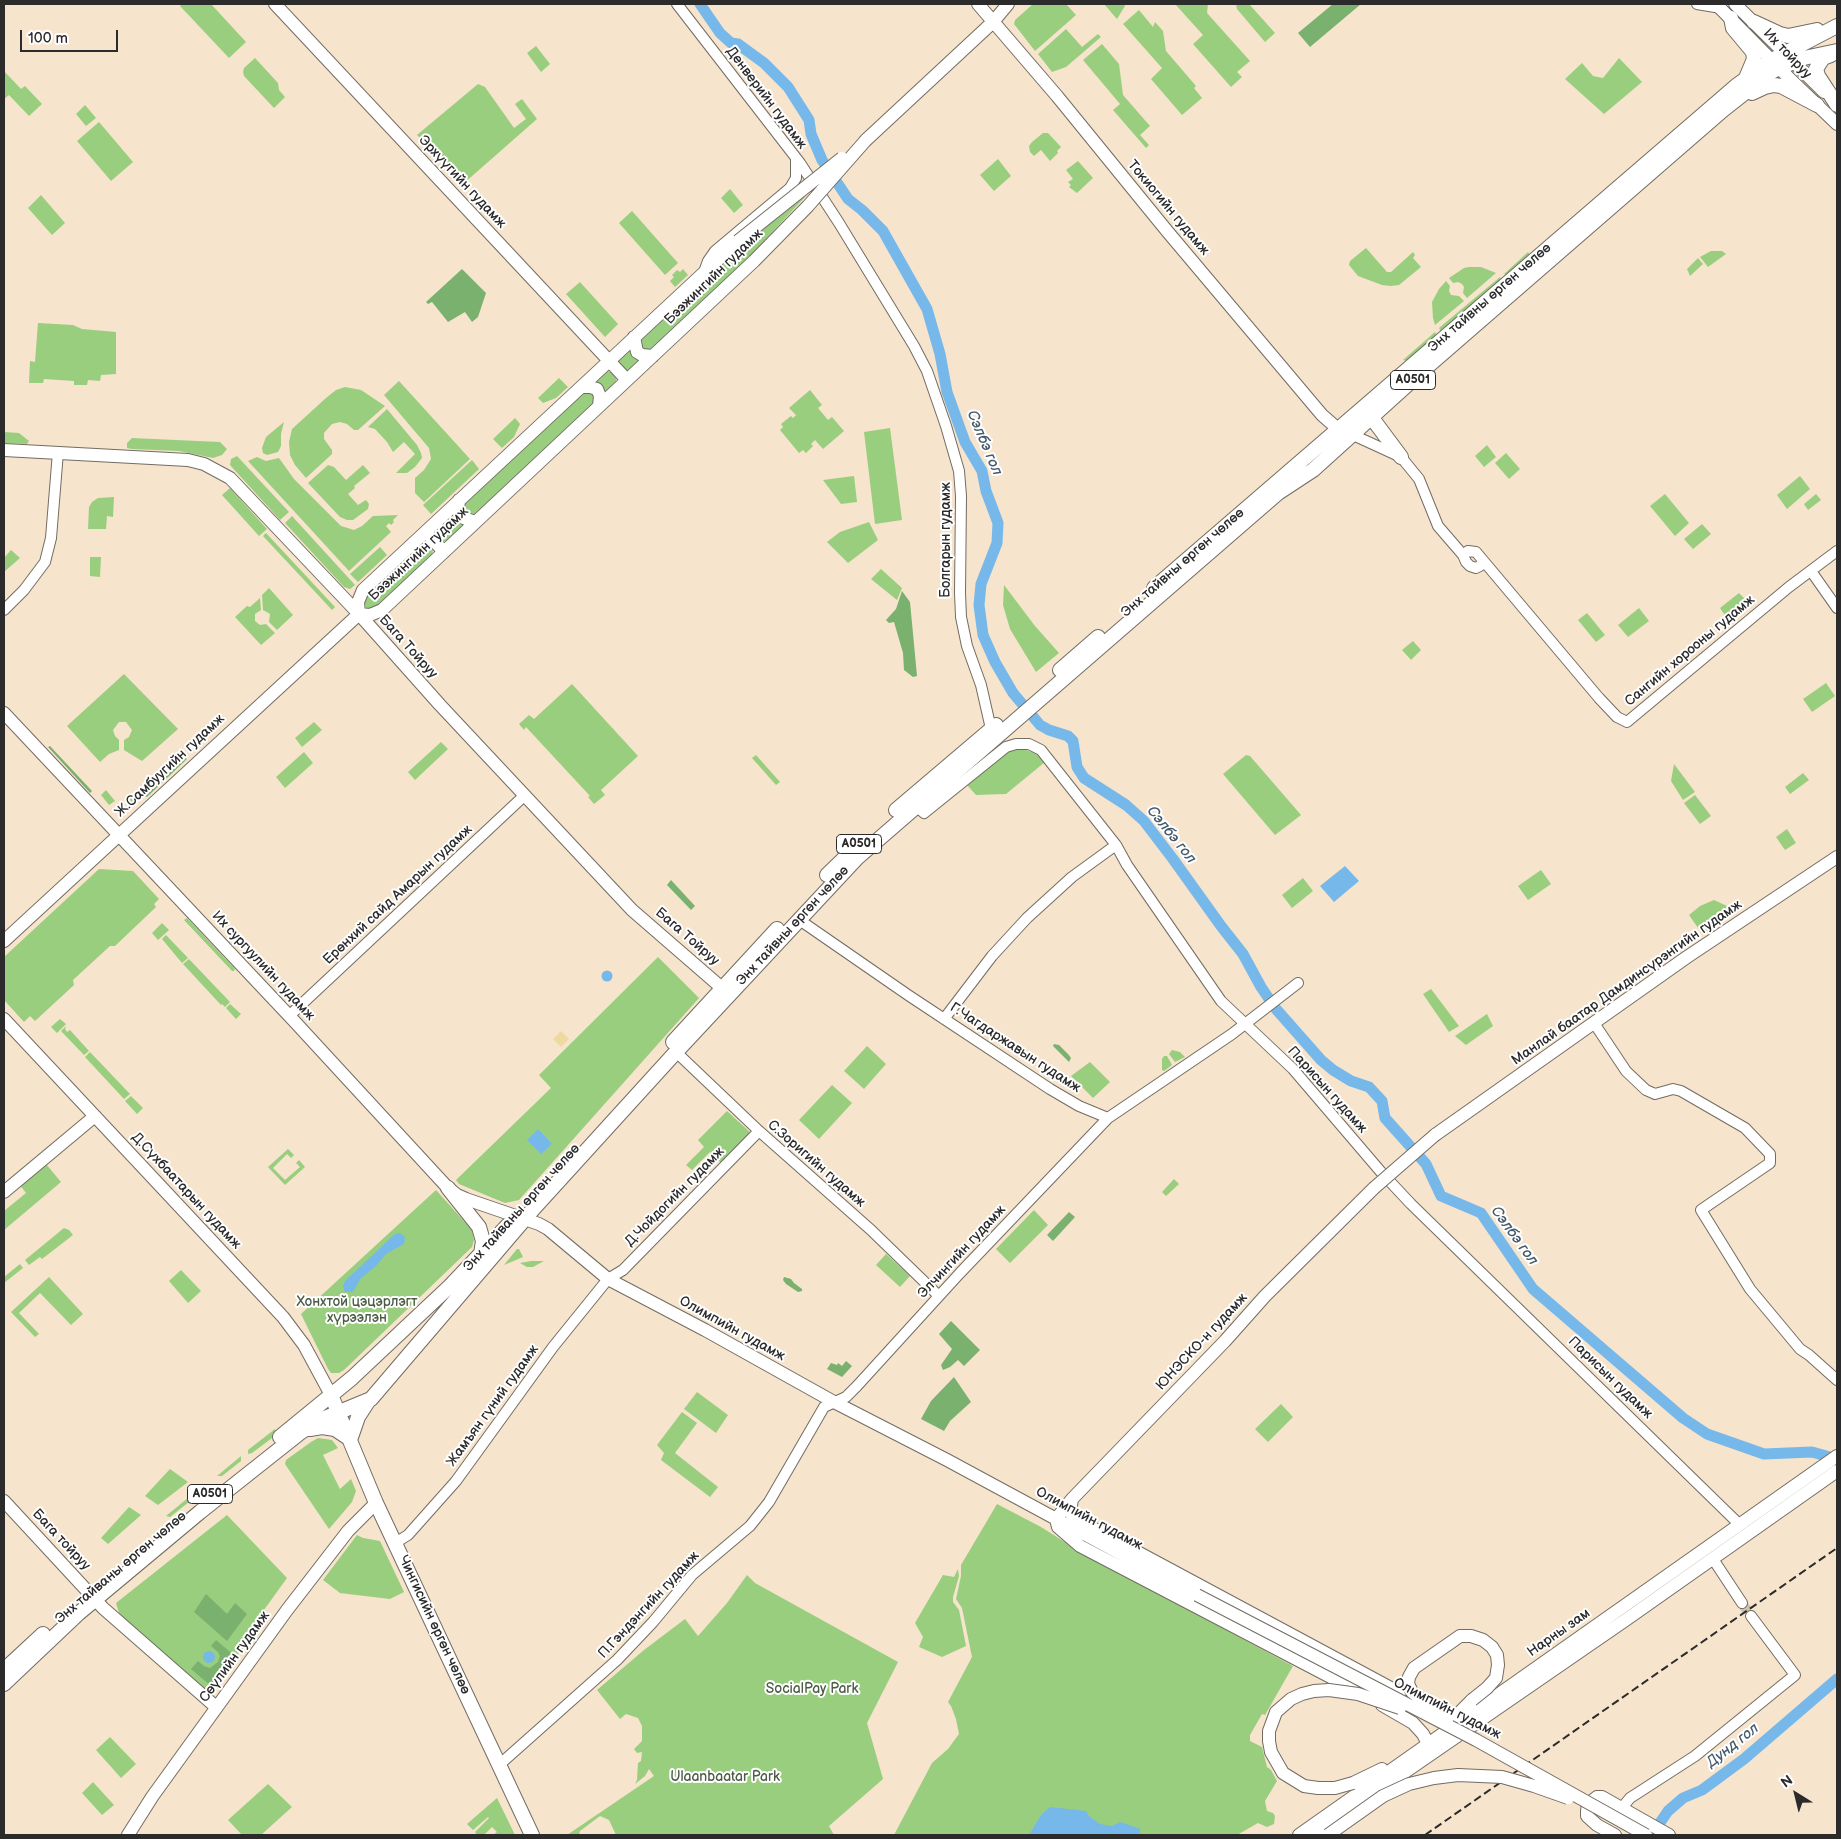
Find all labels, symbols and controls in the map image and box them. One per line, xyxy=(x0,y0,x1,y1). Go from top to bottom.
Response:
scale bar xyxy=(22,20,120,52)
street label: Их тойруу xyxy=(1759,26,1815,82)
text: 100 m xyxy=(28,29,68,48)
street label: Денверийн гудамж xyxy=(722,43,810,153)
street label: Эрхүүгийн гудамж xyxy=(415,132,509,232)
street label: Токиогийн гудамж xyxy=(1123,157,1213,259)
street label: Бээжингийн гудамж xyxy=(661,226,767,328)
street label: Энх тайвны өргөн чөлөө xyxy=(1425,240,1555,356)
road number: A0501 xyxy=(1390,370,1436,390)
water label: Сэлбэ гол xyxy=(962,408,1006,478)
street label: Болгарын гудамж xyxy=(938,482,954,598)
street label: Бээжингийн гудамж xyxy=(366,504,472,604)
street label: Энх тайвны өргөн чөлөө xyxy=(1118,505,1248,621)
street label: Сангийн хорооны гудамж xyxy=(1622,592,1758,710)
street label: Бага Тойруу xyxy=(375,612,441,682)
street label: Ж.Самбуугийн гудамж xyxy=(112,711,228,821)
water label: Сэлбэ гол xyxy=(1142,803,1200,867)
street label: Ерөнхий сайд Амарын гудамж xyxy=(320,822,476,968)
road number: A0501 xyxy=(836,834,882,854)
street label: Энх тайвны өргөн чөлөө xyxy=(733,863,853,989)
street label: Манлай баатар Дамдинсүрэнгийн гудамж xyxy=(1509,897,1745,1069)
street label: Бага Тойруу xyxy=(652,905,722,969)
street label: Их сургуулийн гудамж xyxy=(208,908,318,1024)
street label: Г.Чагдаржавын гудамж xyxy=(946,999,1084,1097)
street label: Парисын гудамж xyxy=(1284,1043,1370,1137)
street label: С.Зоригийн гудамж xyxy=(764,1117,868,1211)
street label: Д.Сүхбаатарын гудамж xyxy=(128,1129,244,1253)
street label: Энх тайваны өргөн чөлөө xyxy=(460,1141,584,1275)
street label: Д.Чойдогийн гудамж xyxy=(622,1144,728,1250)
street label: Элчингийн гудамж xyxy=(915,1202,1009,1302)
water label: Сэлбэ гол xyxy=(1487,1203,1541,1269)
street label: ЮНЭСКО-н гудамж xyxy=(1153,1290,1251,1394)
street label: Олимпийн гудамж xyxy=(676,1293,788,1365)
park label: Хонхтой цэцэрлэгт хүрээлэн xyxy=(296,1294,418,1326)
street label: Парисын гудамж xyxy=(1564,1333,1656,1423)
street label: Жамъян гүний гудамж xyxy=(443,1342,543,1470)
street label: Олимпийн гудамж xyxy=(1033,1484,1145,1554)
road number: A0501 xyxy=(188,1485,232,1504)
street label: Бага тойруу xyxy=(28,1506,94,1574)
street label: Энх тайваны өргөн чөлөө xyxy=(52,1508,190,1628)
street label: П.Гэндэнгийн гудамж xyxy=(595,1548,703,1662)
street label: Чингисийн өргөн чөлөө xyxy=(394,1553,474,1697)
street label: Нарны зам xyxy=(1524,1605,1594,1661)
street label: Сөүлийн гудамж xyxy=(196,1608,274,1706)
street label: Олимпийн гудамж xyxy=(1390,1675,1504,1743)
park label: SocialPay Park xyxy=(766,1681,858,1697)
water label: Дунд гол xyxy=(1703,1720,1763,1772)
park label: Ulaanbaatar Park xyxy=(670,1769,780,1785)
north arrow xyxy=(1771,1769,1821,1819)
text: N xyxy=(1778,1771,1796,1791)

